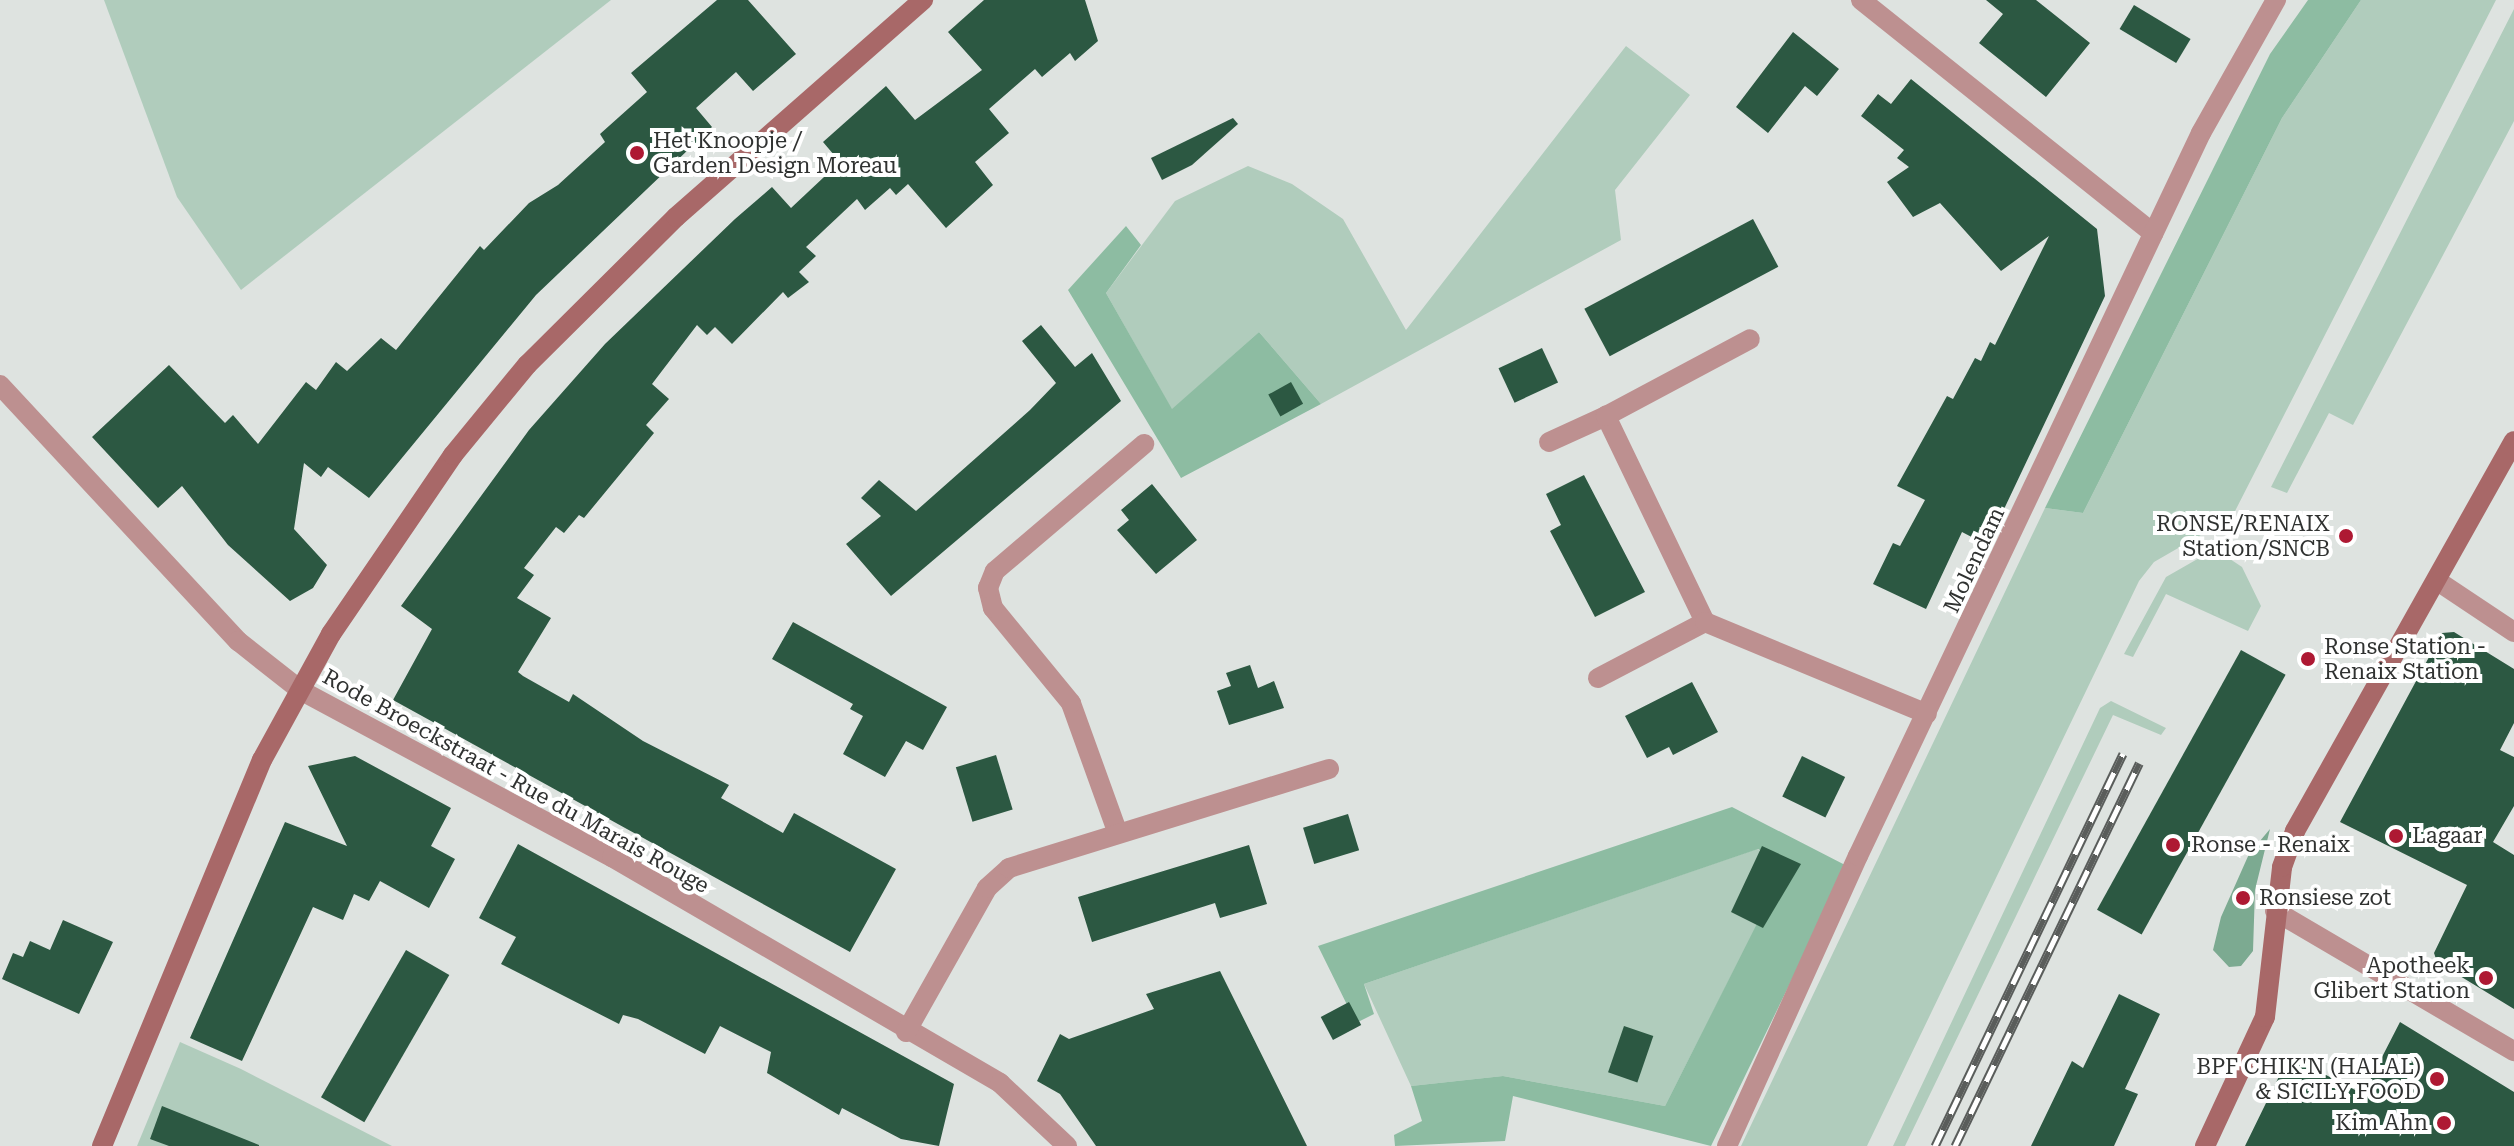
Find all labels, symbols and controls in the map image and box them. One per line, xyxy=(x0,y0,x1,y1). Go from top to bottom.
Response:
place label: Het Knoopje / Garden Design Moreau xyxy=(653,127,897,178)
marker: Het Knoopje / Garden Design Moreau xyxy=(628,144,646,162)
street label: Molendam xyxy=(1938,503,2010,617)
place label: RONSE/RENAIX Station/SNCB xyxy=(2156,510,2330,562)
marker: RONSE/RENAIX Station/SNCB xyxy=(2337,527,2355,545)
place label: Ronse Station - Renaix Station xyxy=(2324,633,2486,684)
marker: Ronse Station - Renaix Station xyxy=(2299,650,2317,668)
street label: Rode Broeckstraat - Rue du Marais Rouge xyxy=(318,663,714,899)
place label: Lagaar xyxy=(2412,823,2483,849)
marker: Lagaar xyxy=(2387,827,2405,845)
place label: Ronse - Renaix xyxy=(2191,832,2350,858)
marker: Ronse - Renaix xyxy=(2162,834,2184,856)
place label: Ronsiese zot xyxy=(2259,885,2391,911)
marker: Ronsiese zot xyxy=(2234,889,2252,907)
place label: Apotheek Glibert Station xyxy=(2313,952,2470,1004)
marker: Apotheek Glibert Station xyxy=(2477,969,2495,987)
place label: BPF CHIK'N (HALAL) & SICILY FOOD xyxy=(2196,1053,2421,1104)
marker: BPF CHIK'N (HALAL) & SICILY FOOD xyxy=(2428,1070,2446,1088)
place label: Kim Ahn xyxy=(2335,1110,2428,1136)
marker: Kim Ahn xyxy=(2435,1114,2453,1132)

